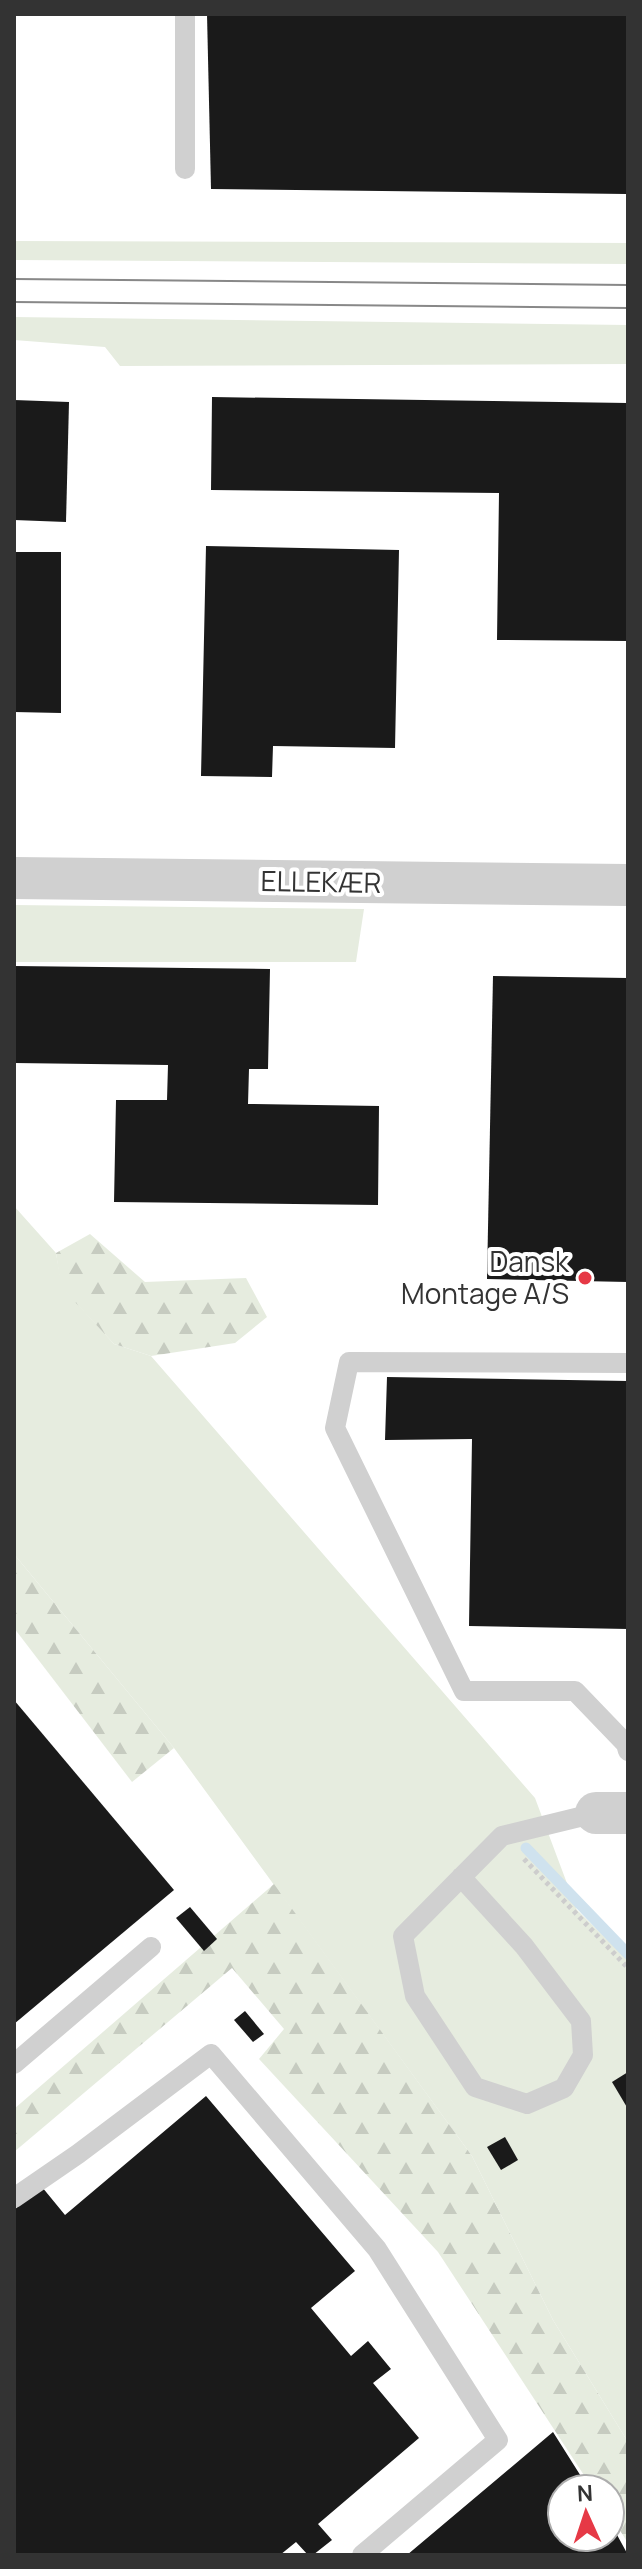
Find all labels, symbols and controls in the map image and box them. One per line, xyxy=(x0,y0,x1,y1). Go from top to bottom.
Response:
street label: ELLEKÆR xyxy=(260,861,382,901)
place label: Dansk Montage A/S xyxy=(401,1242,570,1312)
marker: Dansk Montage A/S xyxy=(576,1269,594,1287)
north arrow xyxy=(546,2473,626,2553)
text: N xyxy=(576,2478,594,2508)

